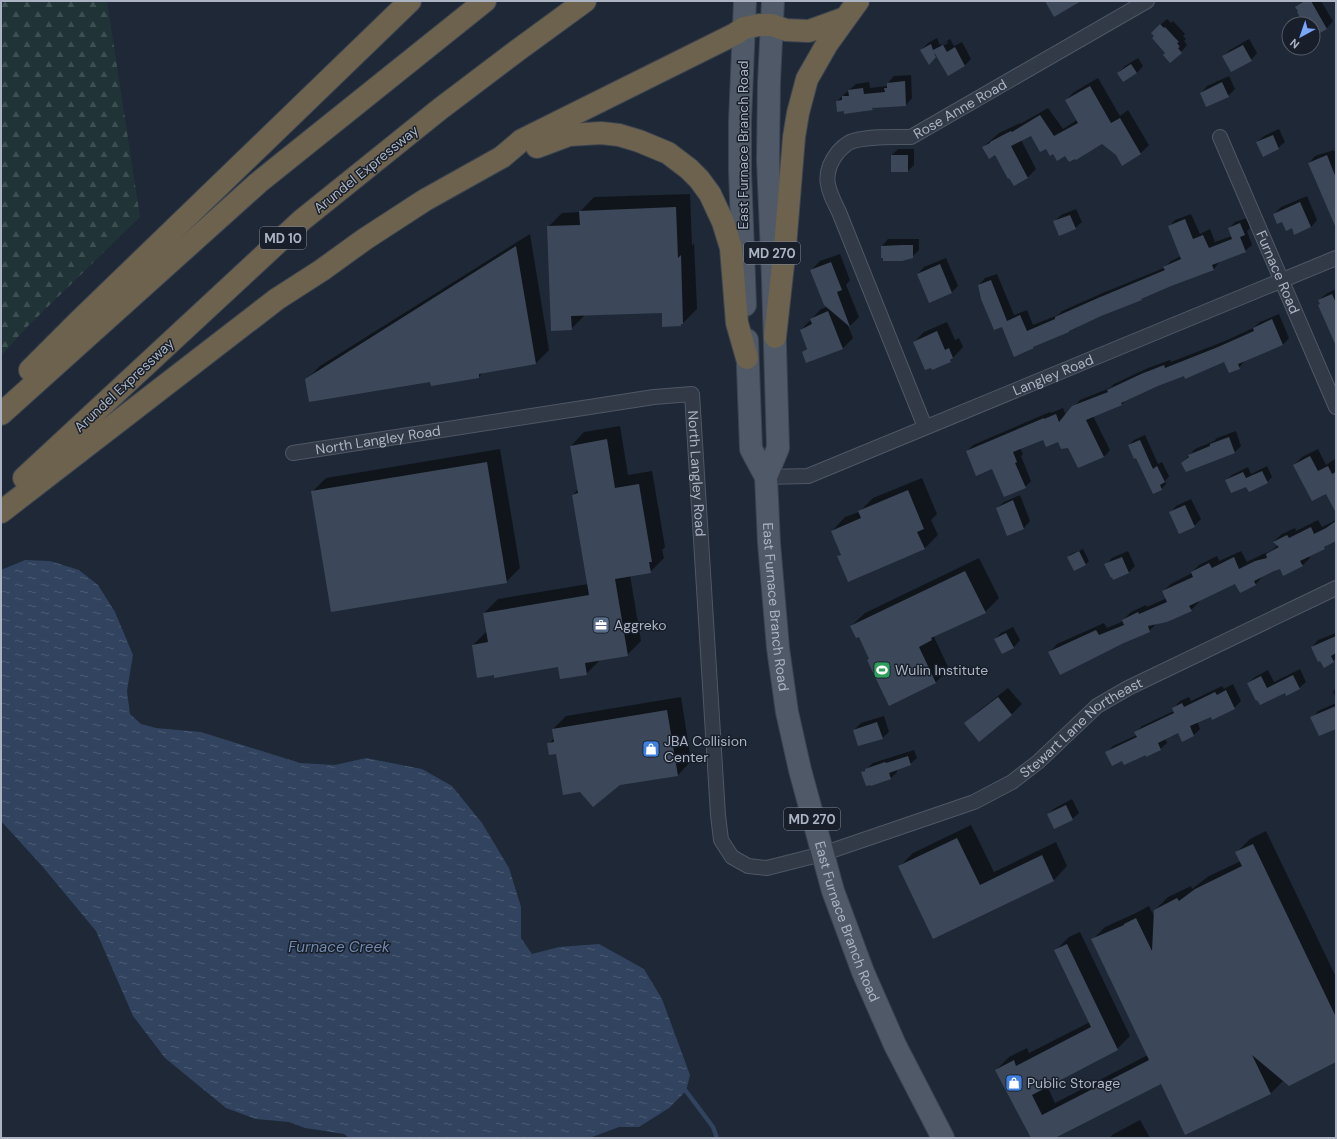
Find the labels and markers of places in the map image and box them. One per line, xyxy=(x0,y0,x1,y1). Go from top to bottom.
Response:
office icon: Aggreko xyxy=(591,615,611,635)
place label: Aggreko xyxy=(614,616,667,634)
sports icon: Wulin Institute xyxy=(872,660,892,680)
place label: Wulin Institute xyxy=(895,661,988,679)
place label: JBA Collision Center xyxy=(664,732,747,766)
shop icon: JBA Collision Center xyxy=(641,739,661,759)
shop icon: Public Storage xyxy=(1004,1073,1024,1093)
place label: Public Storage xyxy=(1027,1074,1120,1092)

